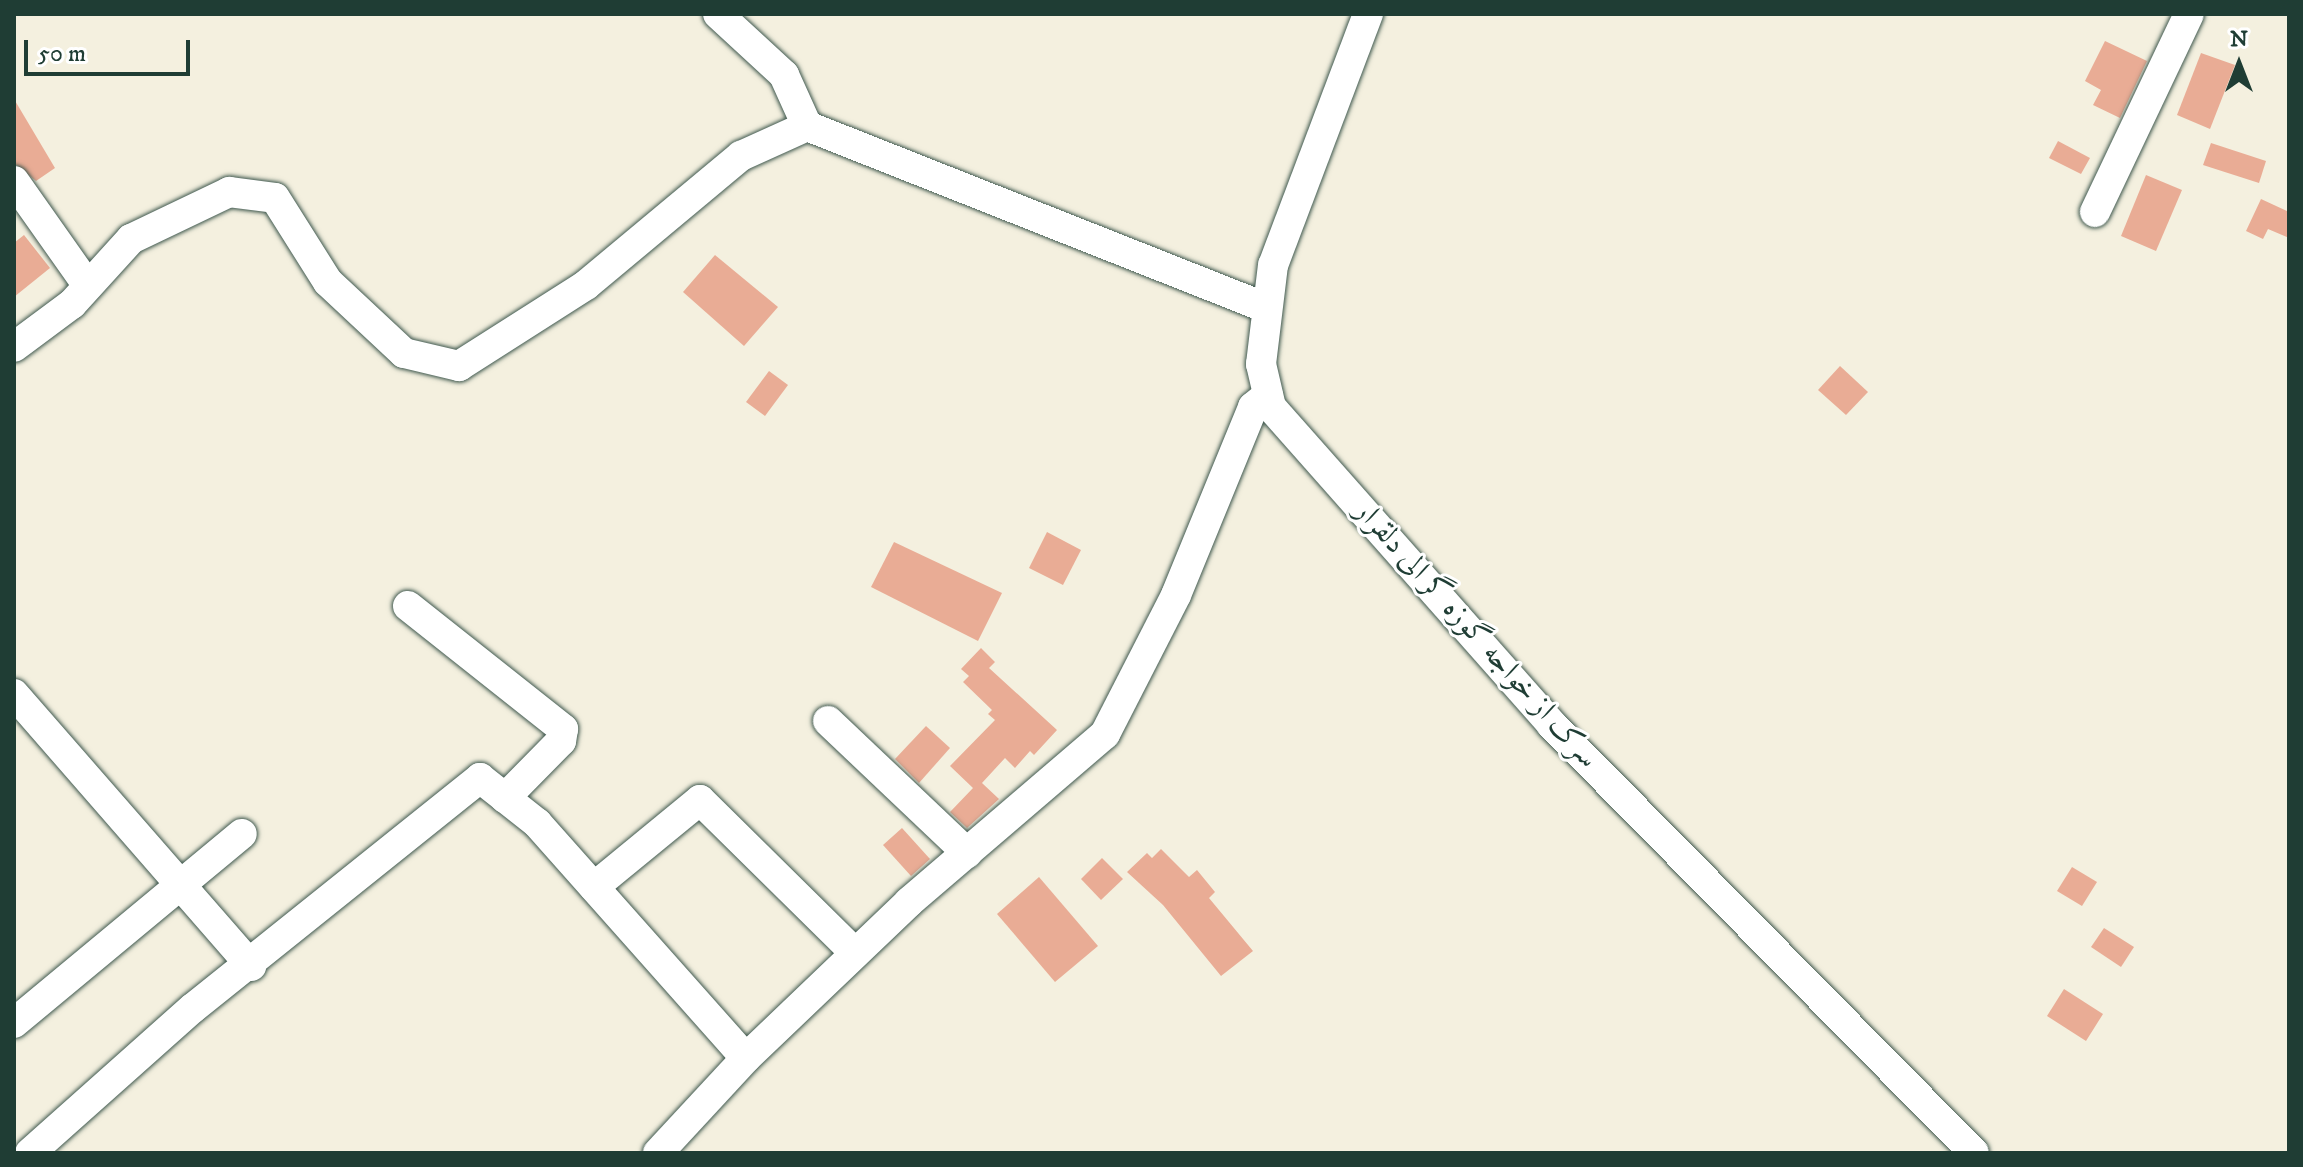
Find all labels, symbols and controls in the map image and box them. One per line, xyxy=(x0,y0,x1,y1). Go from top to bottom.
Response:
scale bar xyxy=(28,24,194,74)
north arrow xyxy=(2199,24,2279,104)
text: N xyxy=(2230,26,2248,53)
text: 50 m xyxy=(38,39,86,69)
street label: سرک از خواجه گوزه گر الی دلقرار xyxy=(1347,494,1605,776)

